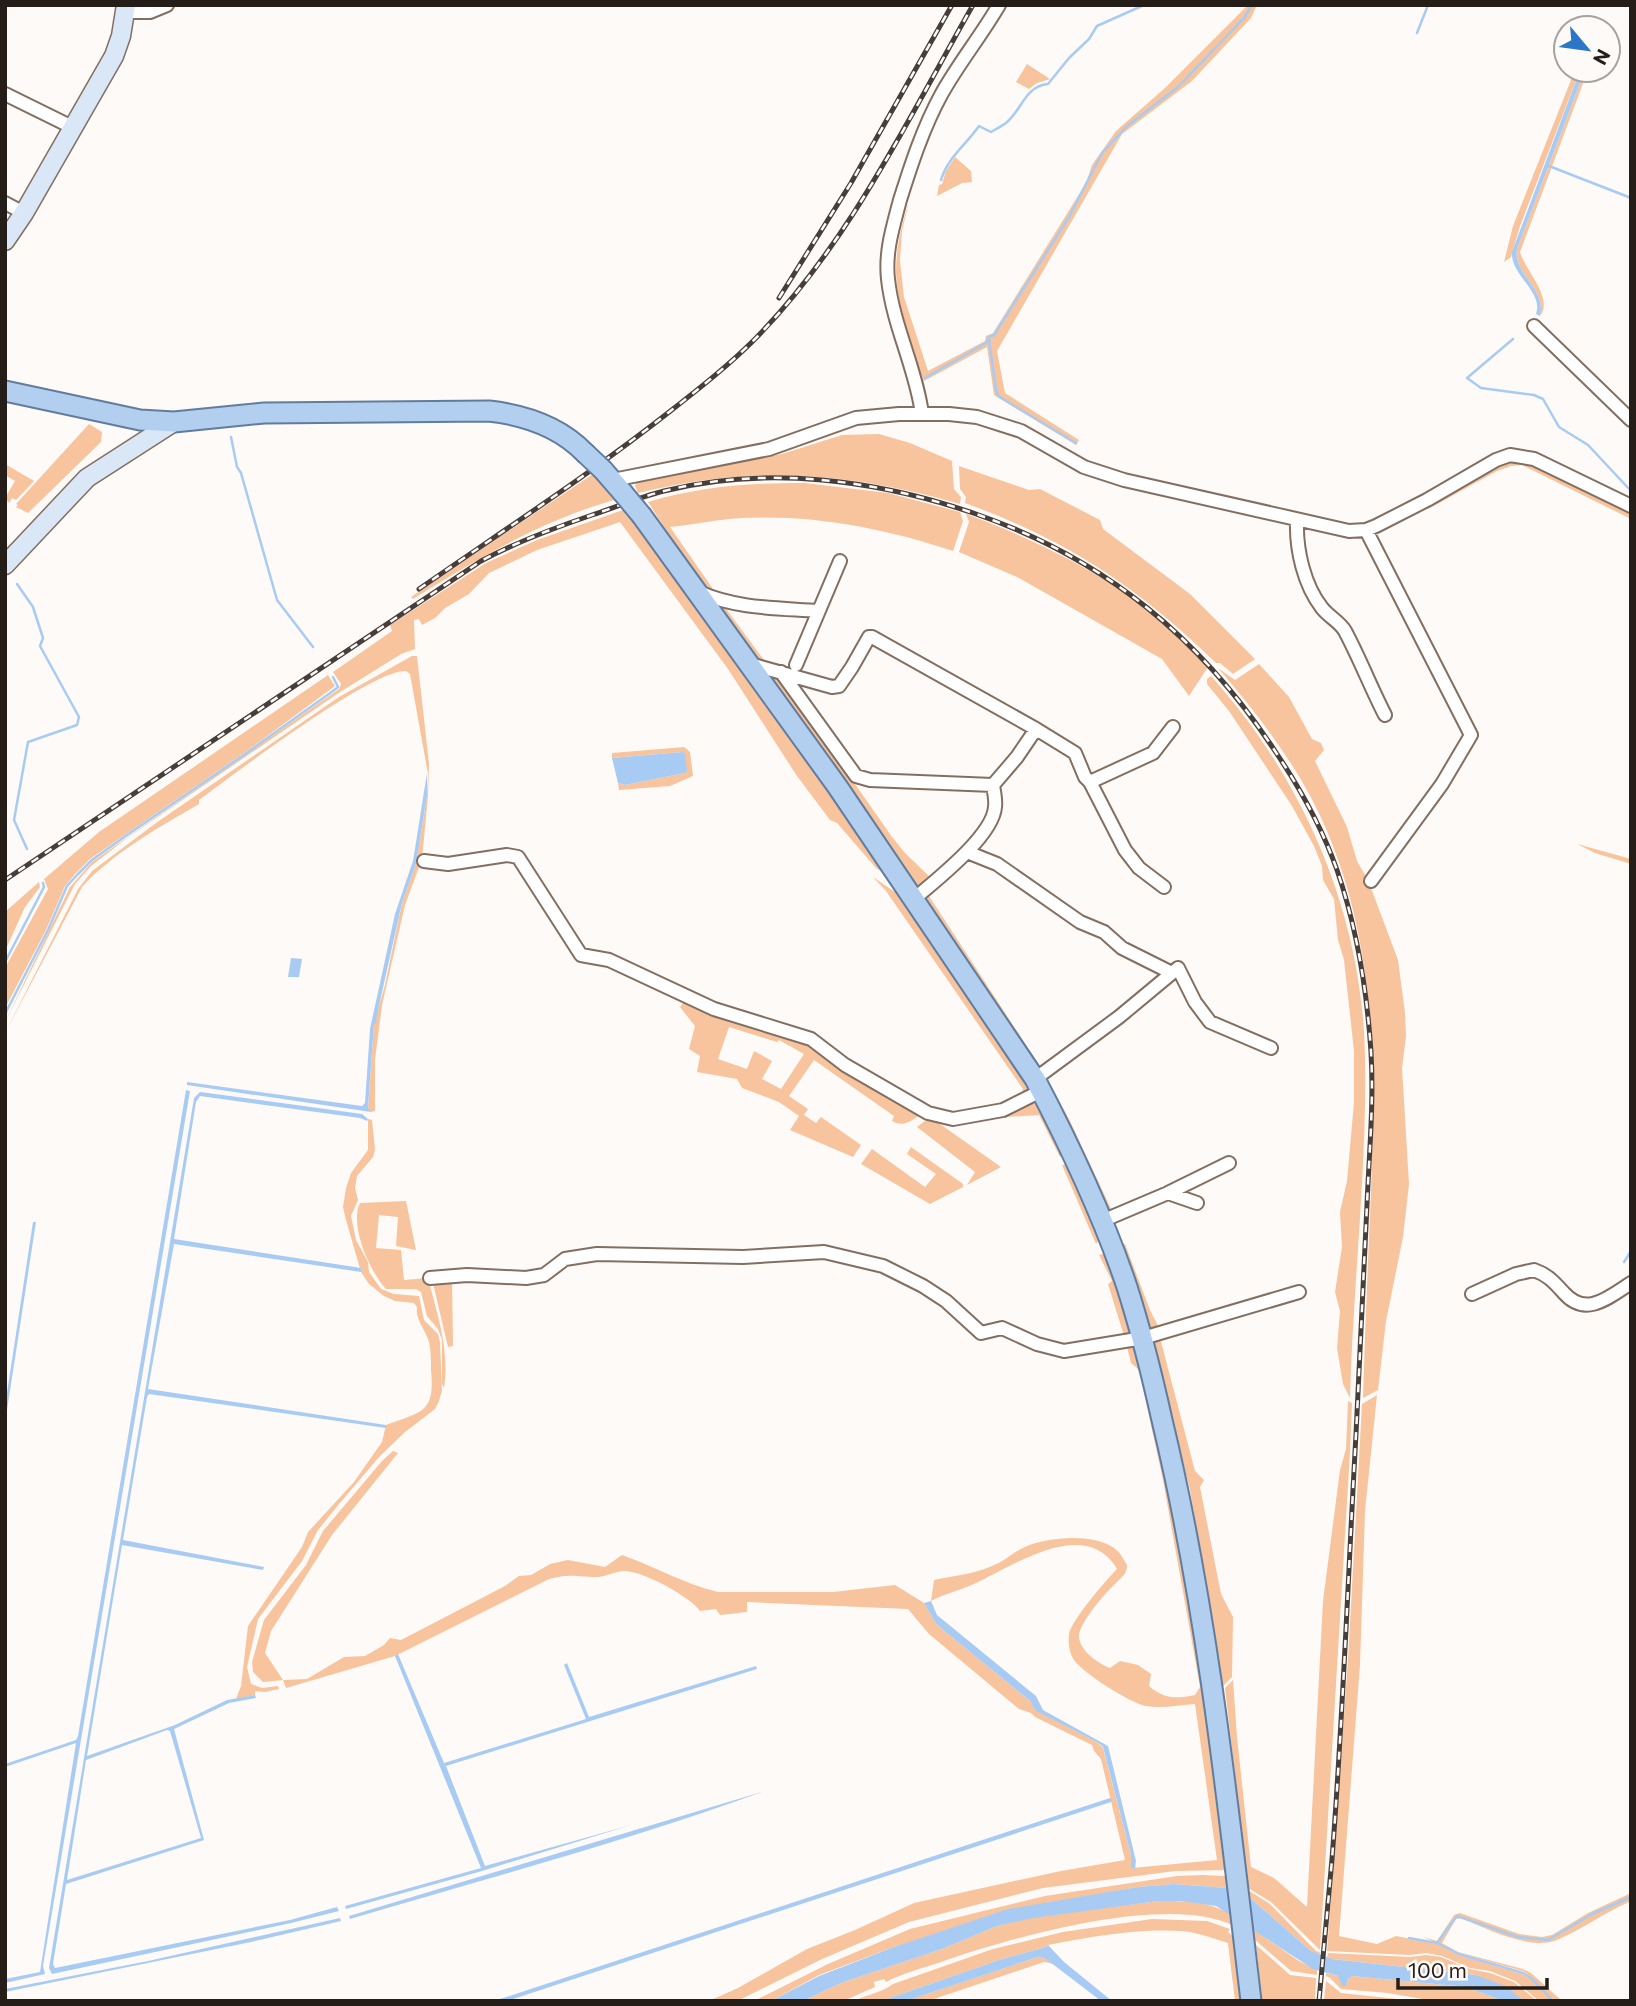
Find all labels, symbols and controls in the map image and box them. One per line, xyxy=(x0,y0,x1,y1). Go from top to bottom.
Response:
north arrow xyxy=(1552,14,1622,84)
text: N xyxy=(1589,46,1616,69)
scale bar xyxy=(1398,1946,1547,1990)
text: 100 m xyxy=(1408,1957,1467,1982)

